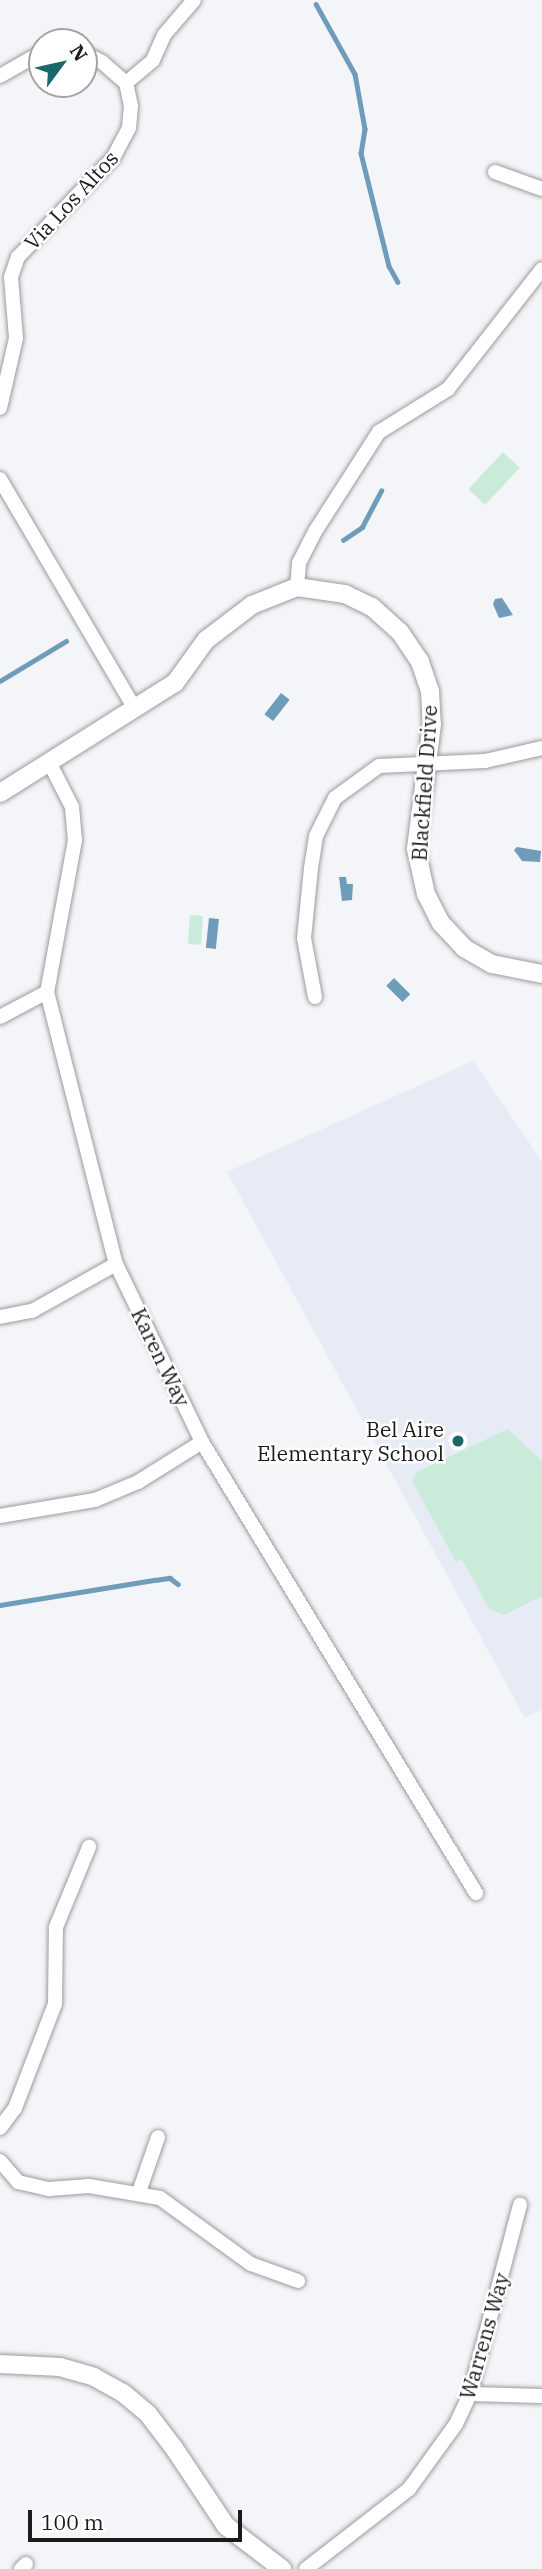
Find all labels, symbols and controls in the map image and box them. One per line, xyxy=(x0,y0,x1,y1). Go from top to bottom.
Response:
north arrow xyxy=(28,28,98,98)
text: N xyxy=(65,40,93,65)
street label: Via Los Altos xyxy=(19,145,123,255)
street label: Blackfield Drive xyxy=(406,704,442,862)
street label: Karen Way xyxy=(126,1304,196,1410)
place label: Bel Aire Elementary School xyxy=(257,1416,444,1466)
marker: Bel Aire Elementary School xyxy=(450,1433,466,1449)
street label: Warrens Way xyxy=(454,2270,514,2402)
scale bar xyxy=(32,2496,245,2540)
text: 100 m xyxy=(41,2508,104,2536)

